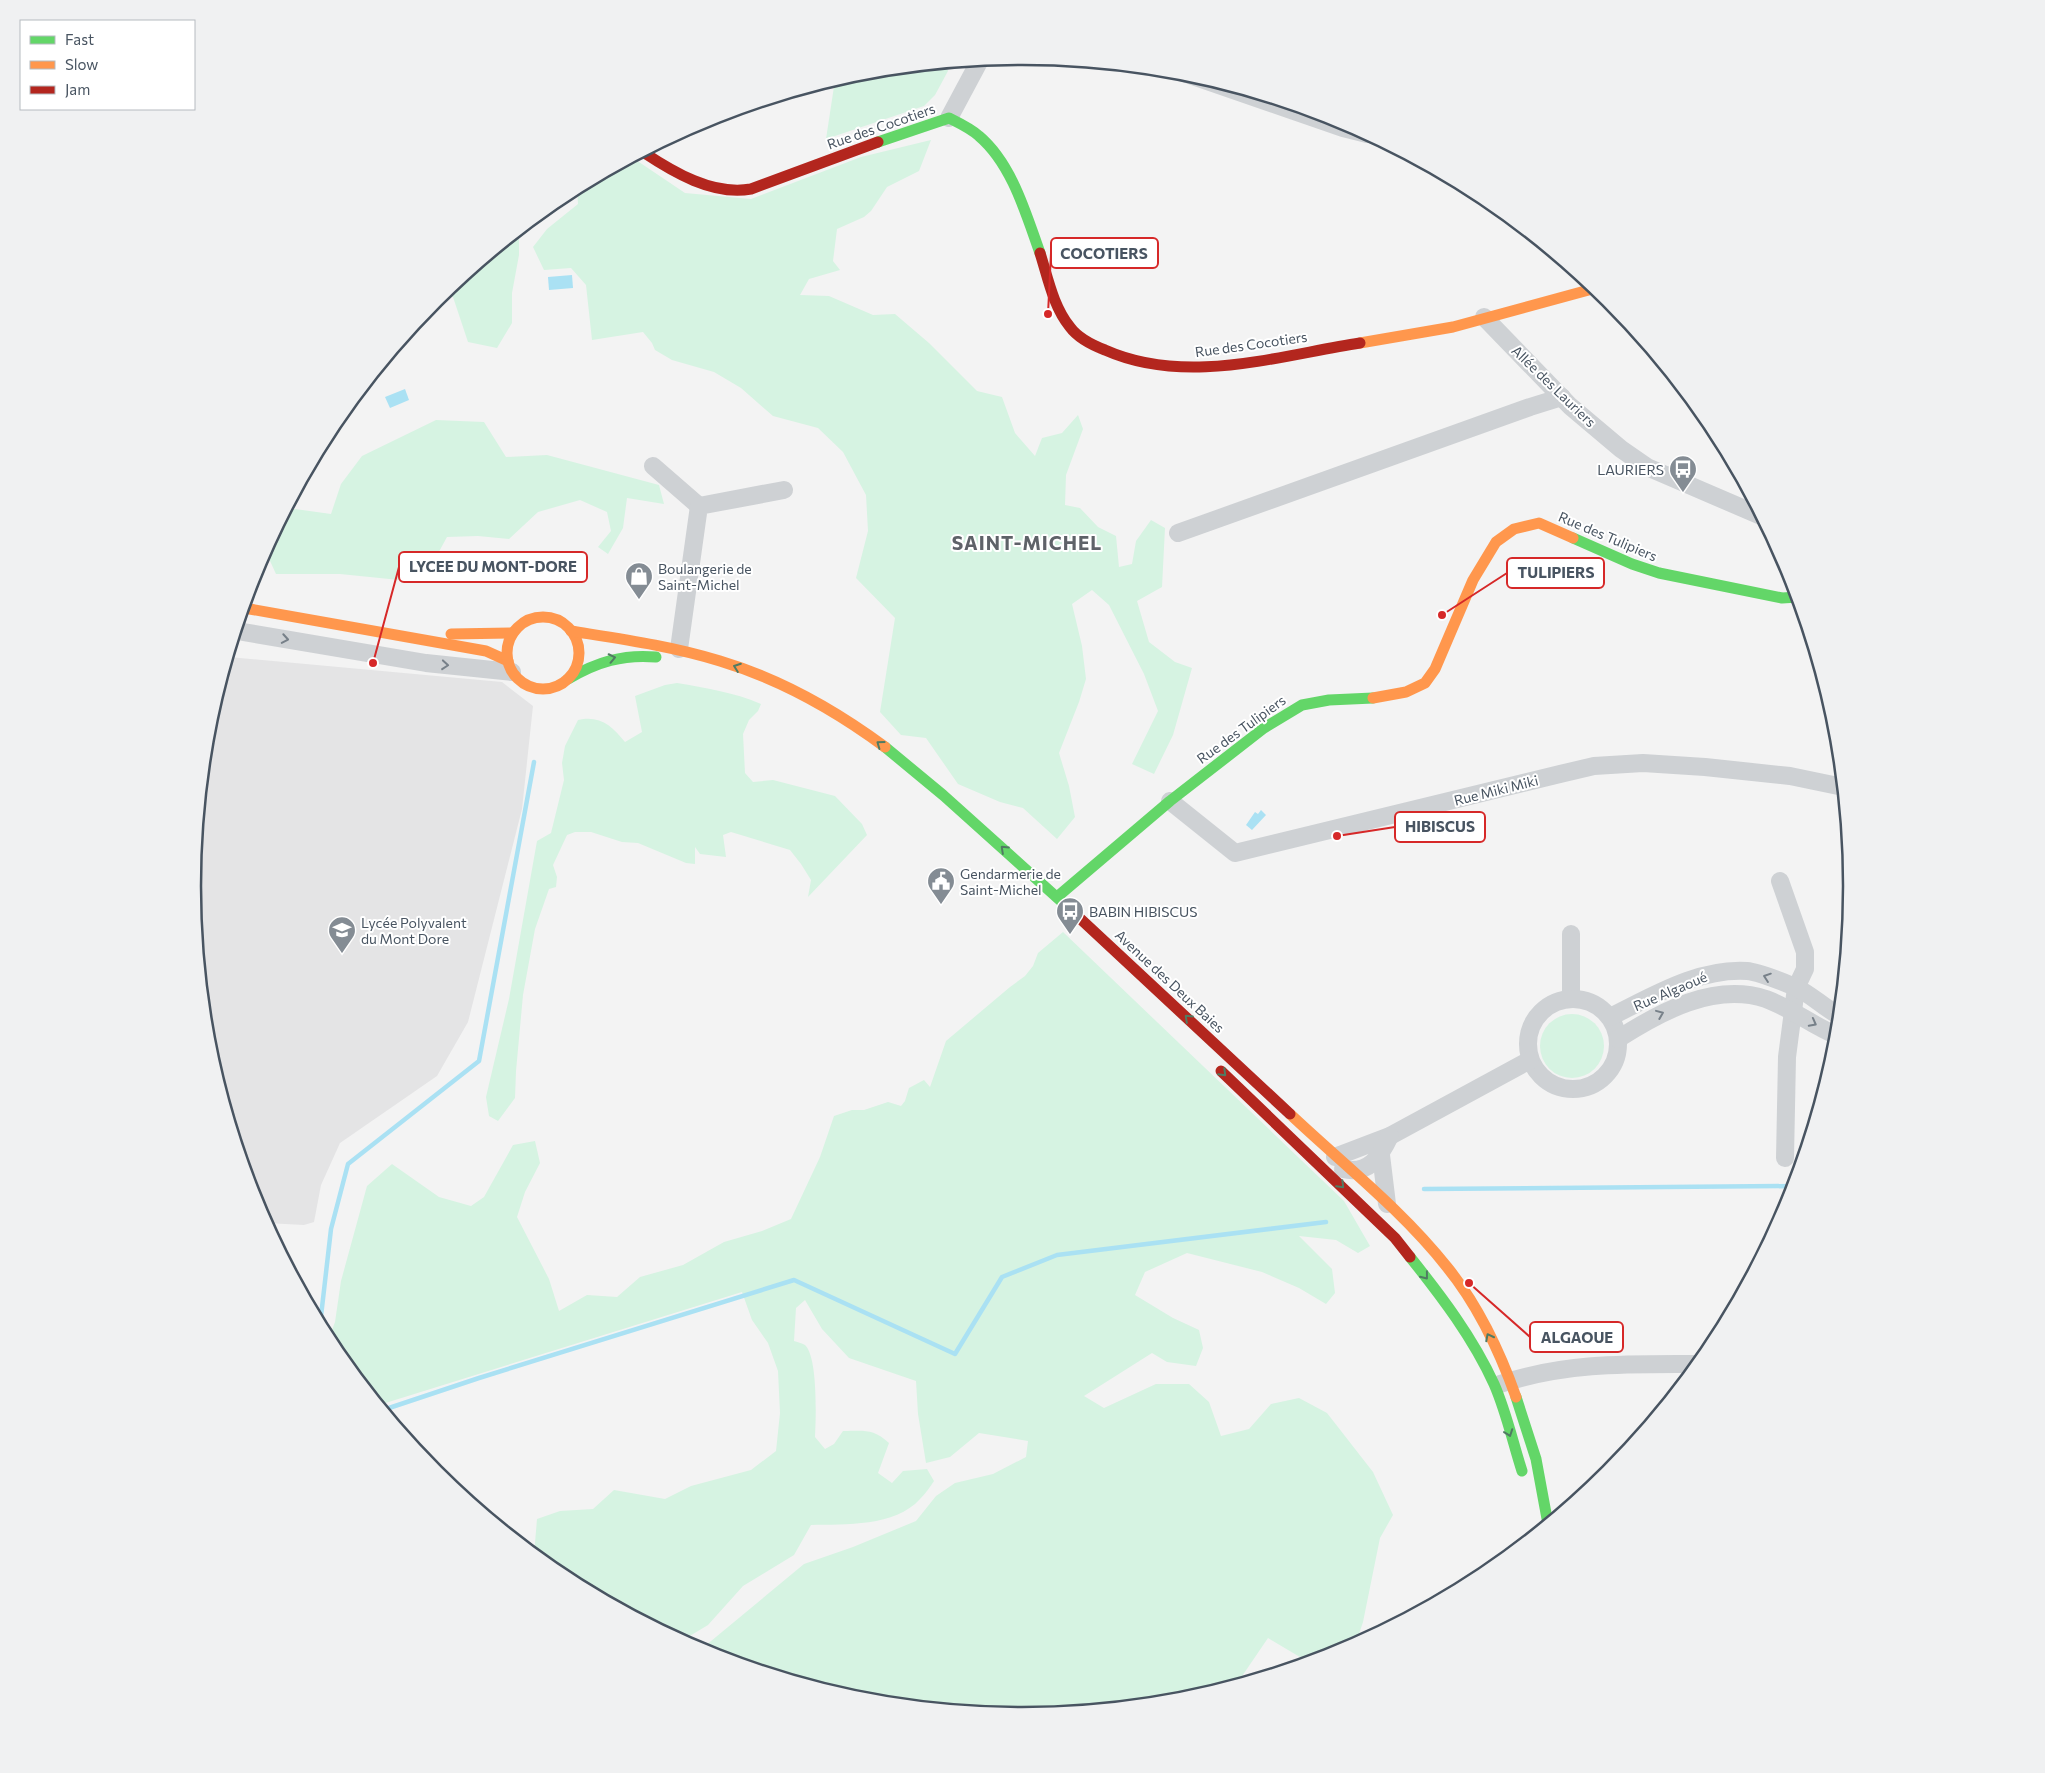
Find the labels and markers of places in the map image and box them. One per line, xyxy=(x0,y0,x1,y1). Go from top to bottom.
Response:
callout: COCOTIERS xyxy=(1051,238,1158,268)
bus stop icon: LAURIERS xyxy=(1668,454,1698,493)
place label: LAURIERS xyxy=(1597,461,1664,478)
callout: LYCEE DU MONT-DORE xyxy=(399,552,587,582)
callout: TULIPIERS xyxy=(1507,558,1604,588)
place label: Boulangerie de Saint-Michel xyxy=(658,560,752,593)
shop icon: Boulangerie de Saint-Michel xyxy=(624,561,654,600)
callout: HIBISCUS xyxy=(1395,812,1485,842)
place label: Gendarmerie de Saint-Michel xyxy=(960,865,1061,898)
public building icon: Gendarmerie de Saint-Michel xyxy=(926,866,956,905)
bus stop icon: BABIN HIBISCUS xyxy=(1055,896,1085,935)
place label: BABIN HIBISCUS xyxy=(1089,903,1197,920)
place label: Lycée Polyvalent du Mont Dore xyxy=(361,914,467,947)
school or university icon: Lycée Polyvalent du Mont Dore xyxy=(327,915,357,954)
callout: ALGAOUE xyxy=(1530,1322,1623,1352)

